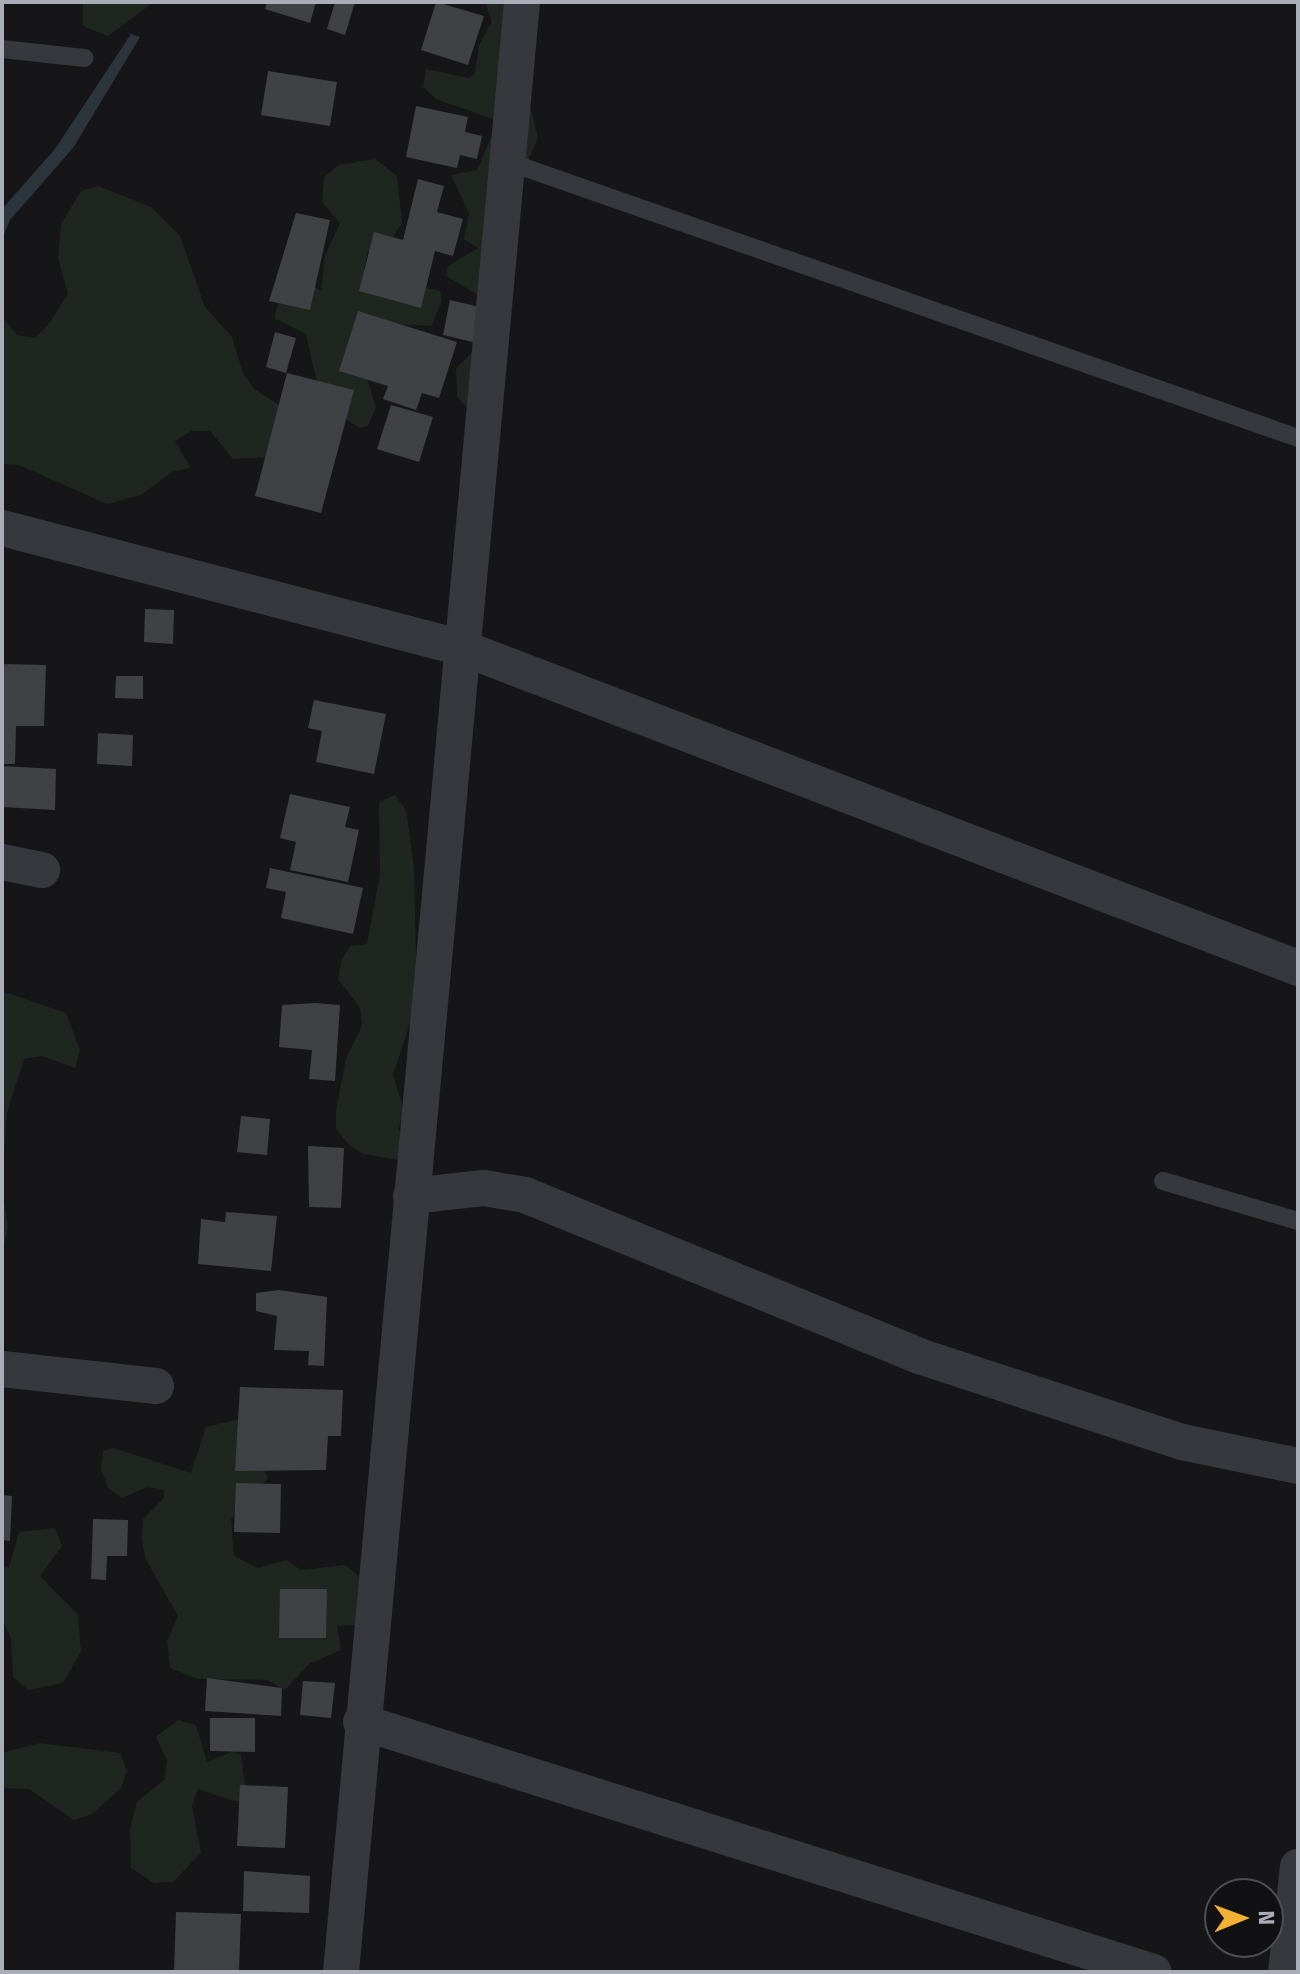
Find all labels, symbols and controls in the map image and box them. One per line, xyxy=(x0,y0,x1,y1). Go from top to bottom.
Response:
north arrow xyxy=(1204,1878,1284,1958)
text: N xyxy=(1253,1910,1280,1925)

